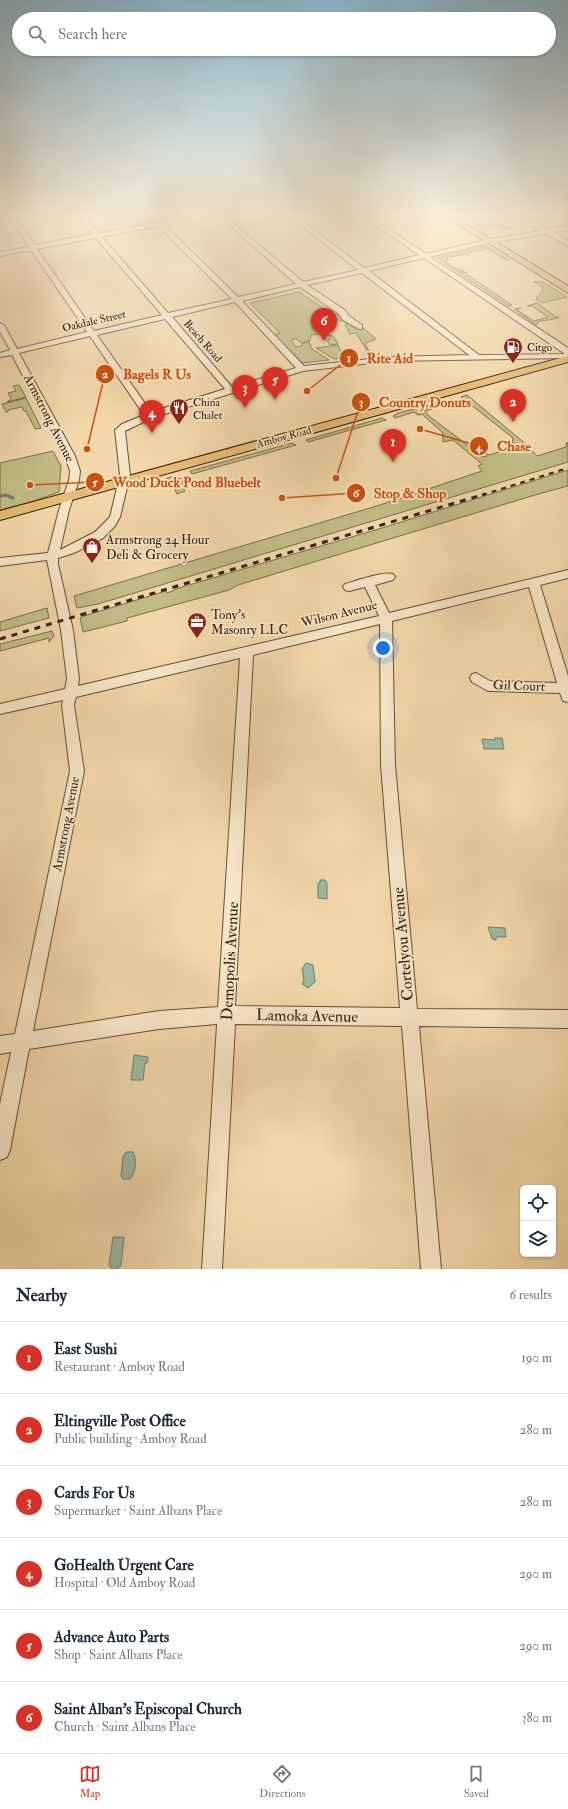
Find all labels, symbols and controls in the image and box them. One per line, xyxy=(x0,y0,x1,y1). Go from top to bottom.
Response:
search box xyxy=(12,12,556,56)
icon: search xyxy=(26,23,48,45)
text: Search here xyxy=(58,25,127,44)
street label: Oakdale Street xyxy=(61,307,127,335)
pin: 6 xyxy=(311,308,337,341)
street label: Beach Road xyxy=(181,317,225,365)
fuel station icon: Citgo xyxy=(502,336,524,364)
place label: Citgo xyxy=(527,341,552,354)
callout: Rite Aid xyxy=(339,345,421,371)
text: Rite Aid xyxy=(367,350,413,367)
text: 1 xyxy=(347,351,351,366)
callout: Bagels R Us xyxy=(95,361,199,387)
text: Bagels R Us xyxy=(123,366,191,384)
text: 2 xyxy=(102,367,108,382)
pin: 5 xyxy=(262,367,288,400)
street label: Armstrong Avenue xyxy=(20,371,78,465)
pin: 3 xyxy=(232,375,258,408)
callout: Country Donuts xyxy=(351,389,479,415)
pin: 2 xyxy=(500,389,526,422)
text: Country Donuts xyxy=(379,394,471,412)
text: 3 xyxy=(359,395,364,410)
place label: China Chalet xyxy=(193,396,223,422)
restaurant icon: China Chalet xyxy=(168,397,190,425)
pin: 4 xyxy=(139,400,165,433)
street label: Amboy Road xyxy=(254,423,314,452)
pin: 1 xyxy=(380,429,406,462)
callout: Chase xyxy=(469,433,539,459)
text: Chase xyxy=(497,438,531,455)
text: 4 xyxy=(475,440,484,455)
callout: Wood Duck Pond Bluebelt xyxy=(85,469,270,495)
text: Wood Duck Pond Bluebelt xyxy=(112,474,262,491)
text: 5 xyxy=(92,475,98,490)
callout: Stop & Shop xyxy=(346,480,455,506)
text: Stop & Shop xyxy=(374,485,446,503)
text: 6 xyxy=(353,486,360,501)
place label: Armstrong 24 Hour Deli & Grocery xyxy=(105,532,210,564)
shop icon: Armstrong 24 Hour Deli & Grocery xyxy=(81,536,103,564)
street label: Wilson Avenue xyxy=(298,597,379,631)
place label: Tony's Masonry LLC xyxy=(211,607,288,639)
office icon: Tony's Masonry LLC xyxy=(186,611,208,639)
your location xyxy=(373,638,393,658)
street label: Gil Court xyxy=(493,677,545,695)
street label: Armstrong Avenue xyxy=(49,775,83,874)
street label: Cortelyou Avenue xyxy=(388,886,418,1002)
street label: Demopolis Avenue xyxy=(217,901,244,1021)
street label: Lamoka Avenue xyxy=(256,1005,358,1027)
map controls xyxy=(520,1185,556,1257)
button: locate xyxy=(520,1185,556,1221)
button: layers xyxy=(520,1221,556,1257)
text: Nearby xyxy=(16,1285,67,1306)
text: 6 results xyxy=(509,1287,552,1303)
text: East Sushi xyxy=(54,1340,117,1359)
text: 1 xyxy=(27,1350,31,1366)
text: 190 m xyxy=(521,1350,552,1366)
text: Restaurant · Amboy Road xyxy=(54,1359,185,1375)
text: Eltingville Post Office xyxy=(54,1412,186,1431)
text: 2 xyxy=(26,1422,32,1438)
text: 280 m xyxy=(520,1422,552,1438)
text: Public building · Amboy Road xyxy=(54,1431,207,1447)
text: Cards For Us xyxy=(54,1484,135,1503)
text: 3 xyxy=(27,1494,32,1510)
text: 280 m xyxy=(520,1494,552,1510)
text: Supermarket · Saint Albans Place xyxy=(54,1503,222,1519)
text: GoHealth Urgent Care xyxy=(54,1556,194,1575)
text: 4 xyxy=(25,1566,33,1582)
text: 290 m xyxy=(519,1566,552,1582)
text: Hospital · Old Amboy Road xyxy=(54,1575,195,1591)
text: Advance Auto Parts xyxy=(54,1628,169,1647)
text: 5 xyxy=(26,1638,32,1654)
text: 290 m xyxy=(519,1638,552,1654)
text: Shop · Saint Albans Place xyxy=(54,1647,183,1663)
text: Saint Alban's Episcopal Church xyxy=(54,1700,242,1719)
text: 6 xyxy=(26,1710,32,1726)
text: 380 m xyxy=(521,1710,552,1726)
text: Church · Saint Albans Place xyxy=(54,1719,196,1735)
tab: Map xyxy=(79,1763,101,1800)
tab: Directions xyxy=(259,1763,306,1800)
tab: Saved xyxy=(464,1763,489,1800)

